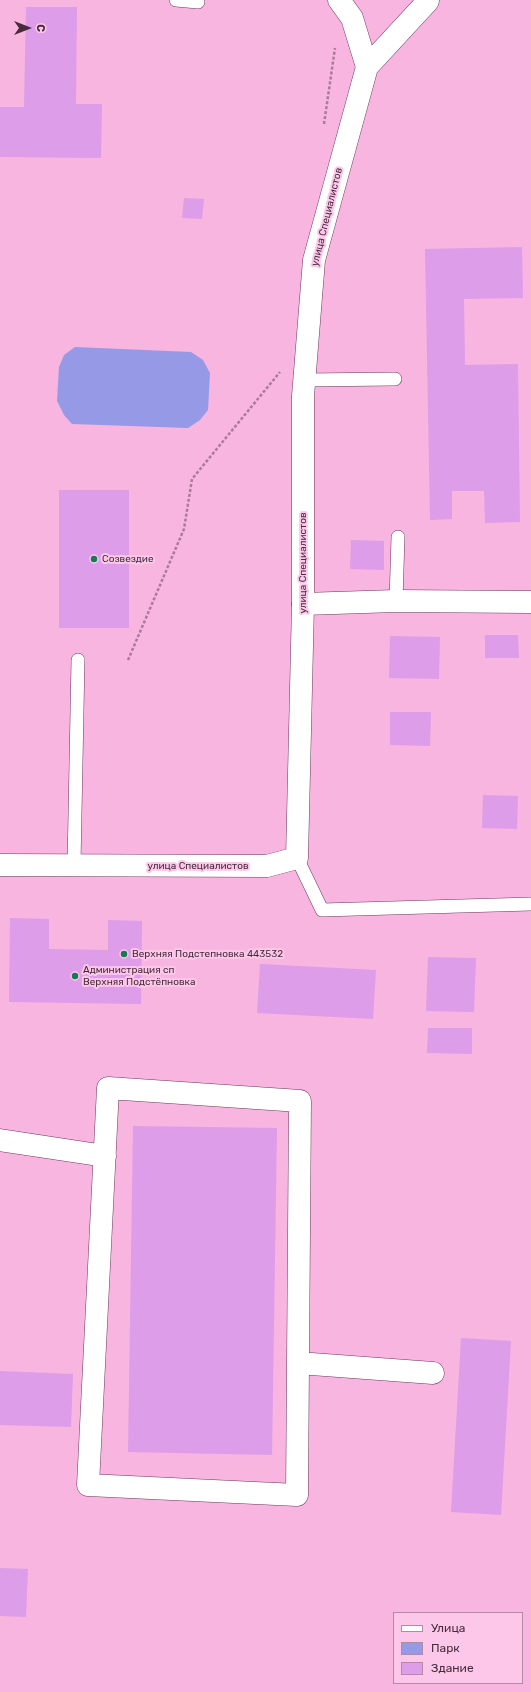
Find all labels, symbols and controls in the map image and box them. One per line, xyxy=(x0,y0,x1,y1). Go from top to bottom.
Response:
north arrow xyxy=(8,8,48,48)
text: С xyxy=(34,24,47,32)
street label: улица Специалистов xyxy=(309,167,345,267)
street label: улица Специалистов xyxy=(297,512,309,614)
place label: Созвездие xyxy=(102,553,154,565)
marker: Созвездие xyxy=(89,554,99,564)
street label: улица Специалистов xyxy=(147,860,249,872)
place label: Верхняя Подстепновка 443532 xyxy=(132,948,283,960)
marker: Верхняя Подстепновка 443532 xyxy=(119,949,129,959)
place label: Администрация сп Верхняя Подстёпновка xyxy=(83,964,195,988)
marker: Администрация сп Верхняя Подстёпновка xyxy=(70,971,80,981)
legend xyxy=(393,1612,523,1684)
text: Улица xyxy=(431,1621,465,1635)
text: Парк xyxy=(431,1641,460,1655)
text: Здание xyxy=(431,1661,474,1675)

